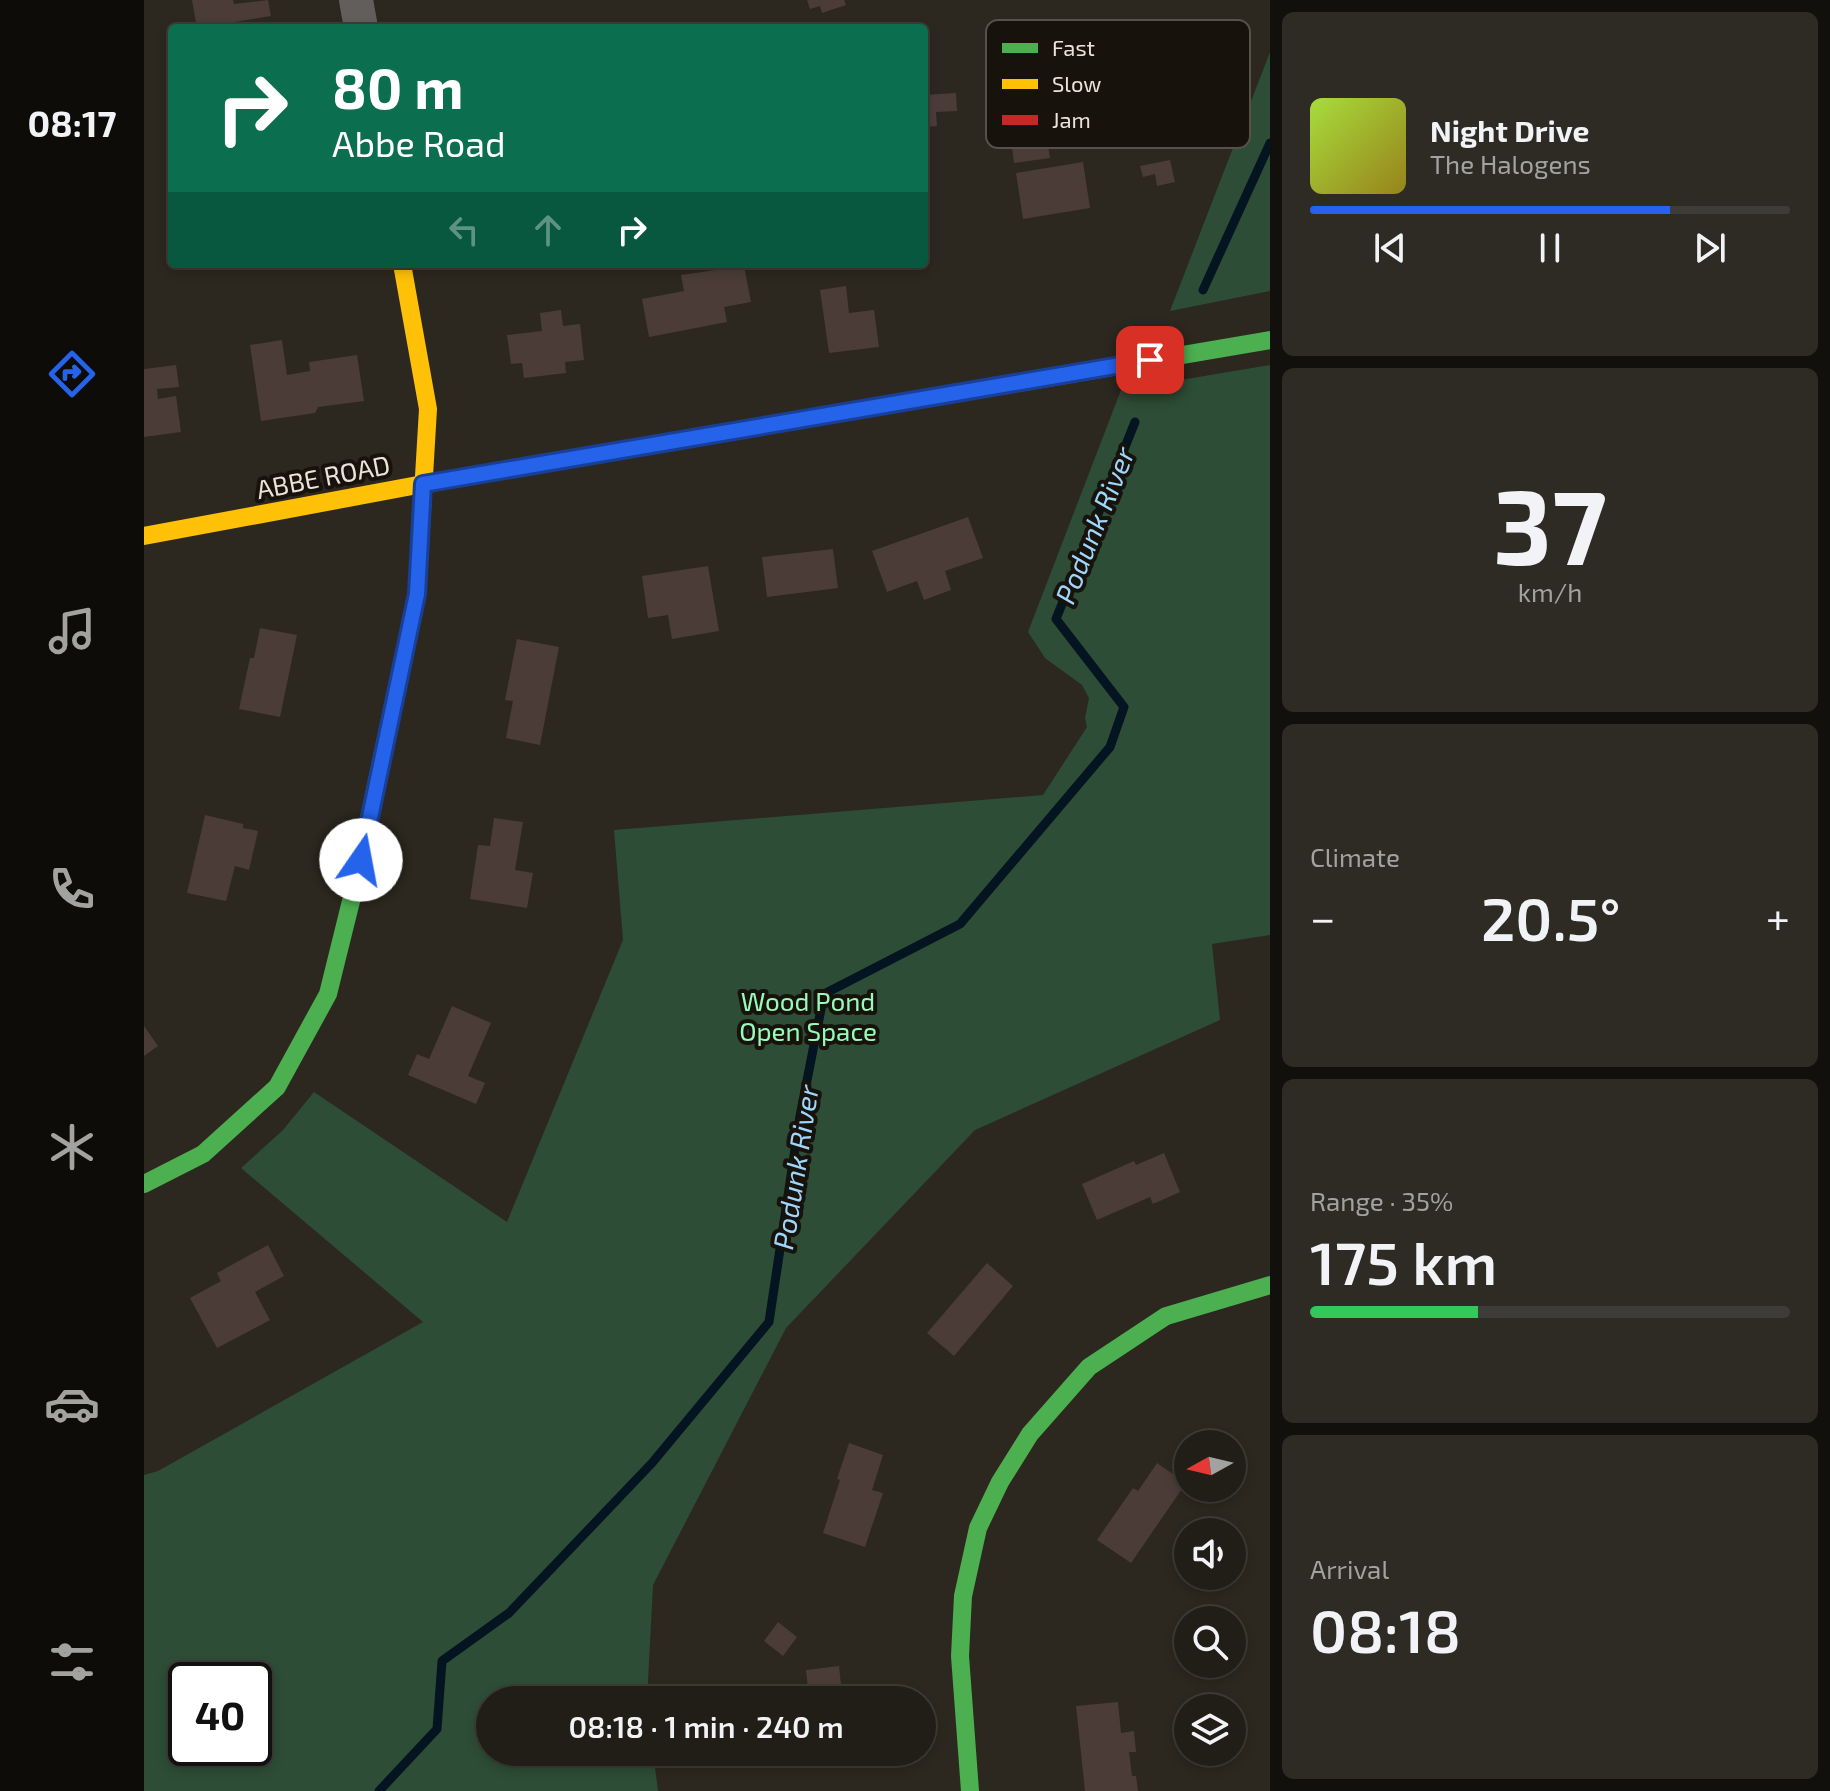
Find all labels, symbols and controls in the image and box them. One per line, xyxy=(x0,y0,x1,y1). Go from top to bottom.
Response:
legend xyxy=(986,20,1250,148)
text: Fast xyxy=(1052,34,1095,60)
text: 80 m xyxy=(332,53,464,120)
icon: right xyxy=(200,56,304,160)
text: Slow xyxy=(1052,70,1101,96)
text: 08:17 xyxy=(28,101,116,144)
text: Jam xyxy=(1052,106,1091,132)
text: Night Drive xyxy=(1430,112,1589,148)
text: Abbe Road xyxy=(332,121,506,164)
text: The Halogens xyxy=(1430,148,1591,179)
icon: left xyxy=(442,208,486,252)
icon: ahead xyxy=(526,208,570,252)
icon: right xyxy=(610,208,654,252)
icon: previous xyxy=(1368,226,1412,270)
icon: pause xyxy=(1528,226,1572,270)
icon: next xyxy=(1688,226,1732,270)
pin xyxy=(1116,326,1184,394)
icon: arrive xyxy=(1128,338,1172,382)
icon: directions xyxy=(44,346,100,402)
water label: Podunk River xyxy=(1047,441,1141,609)
street label: ABBE ROAD xyxy=(254,448,392,504)
text: 37 xyxy=(1493,461,1607,586)
text: km/h xyxy=(1518,576,1582,607)
icon: music xyxy=(44,603,100,659)
position arrow xyxy=(319,818,403,902)
text: Climate xyxy=(1310,841,1400,872)
icon: phone xyxy=(44,861,100,917)
text: 20.5° xyxy=(1481,881,1621,953)
text: − xyxy=(1310,890,1336,943)
text: + xyxy=(1766,890,1790,943)
park label: Wood Pond Open Space xyxy=(739,985,877,1046)
water label: Podunk River xyxy=(765,1081,825,1252)
icon: climate xyxy=(44,1119,100,1175)
text: Range · 35% xyxy=(1310,1185,1453,1216)
text: 175 km xyxy=(1310,1225,1497,1297)
icon: car xyxy=(44,1376,100,1432)
north arrow xyxy=(1174,1430,1246,1502)
map controls xyxy=(1174,1430,1246,1766)
button: sound xyxy=(1174,1518,1246,1590)
text: Arrival xyxy=(1310,1553,1389,1584)
text: 08:18 xyxy=(1310,1593,1461,1665)
button: search xyxy=(1174,1606,1246,1678)
icon: filters xyxy=(44,1634,100,1690)
speed limit sign: 40 xyxy=(168,1662,272,1766)
button: layers xyxy=(1174,1694,1246,1766)
text: 08:18 · 1 min · 240 m xyxy=(568,1708,844,1744)

